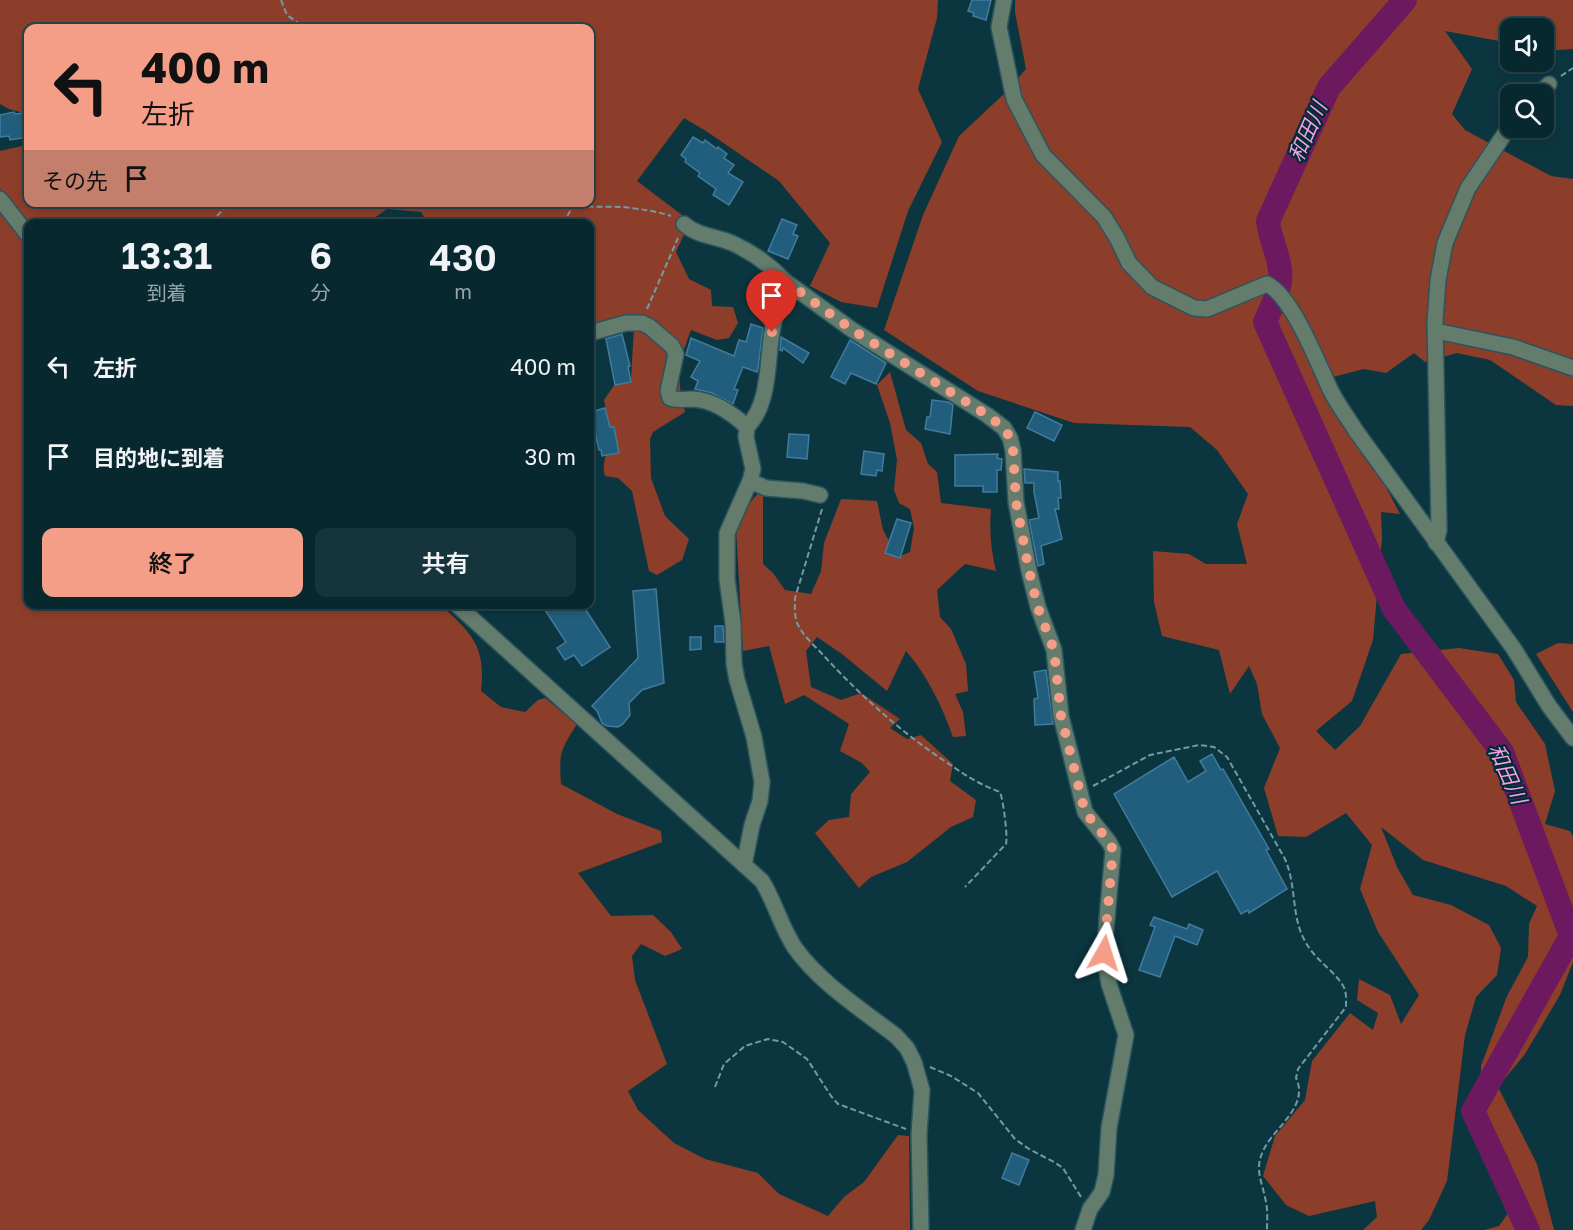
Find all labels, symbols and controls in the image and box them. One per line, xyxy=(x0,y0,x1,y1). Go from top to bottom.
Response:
map controls xyxy=(1500,18,1554,138)
button: sound xyxy=(1500,18,1554,72)
text: 400 m xyxy=(141,42,269,92)
icon: left xyxy=(42,48,120,126)
button: search xyxy=(1500,84,1554,138)
water label: 和田川 xyxy=(1282,96,1333,166)
text: 左折 xyxy=(141,98,195,130)
icon: arrive xyxy=(120,162,153,195)
text: その先 xyxy=(42,167,108,194)
text: 13:31 xyxy=(121,234,212,277)
text: 6 xyxy=(310,234,332,277)
text: 430 xyxy=(429,236,497,279)
pin xyxy=(746,270,797,332)
text: m xyxy=(454,279,472,303)
icon: arrive xyxy=(755,279,788,312)
text: 到着 xyxy=(147,280,187,304)
text: 分 xyxy=(311,280,331,304)
icon: left xyxy=(42,350,75,383)
text: 400 m xyxy=(510,353,576,380)
text: 左折 xyxy=(93,354,137,381)
icon: arrive xyxy=(42,440,75,473)
text: 30 m xyxy=(525,443,576,470)
text: 目的地に到着 xyxy=(93,444,225,471)
button: 終了 xyxy=(42,528,303,597)
button: 共有 xyxy=(315,528,576,597)
water label: 和田川 xyxy=(1483,740,1533,809)
position arrow xyxy=(1072,921,1136,985)

